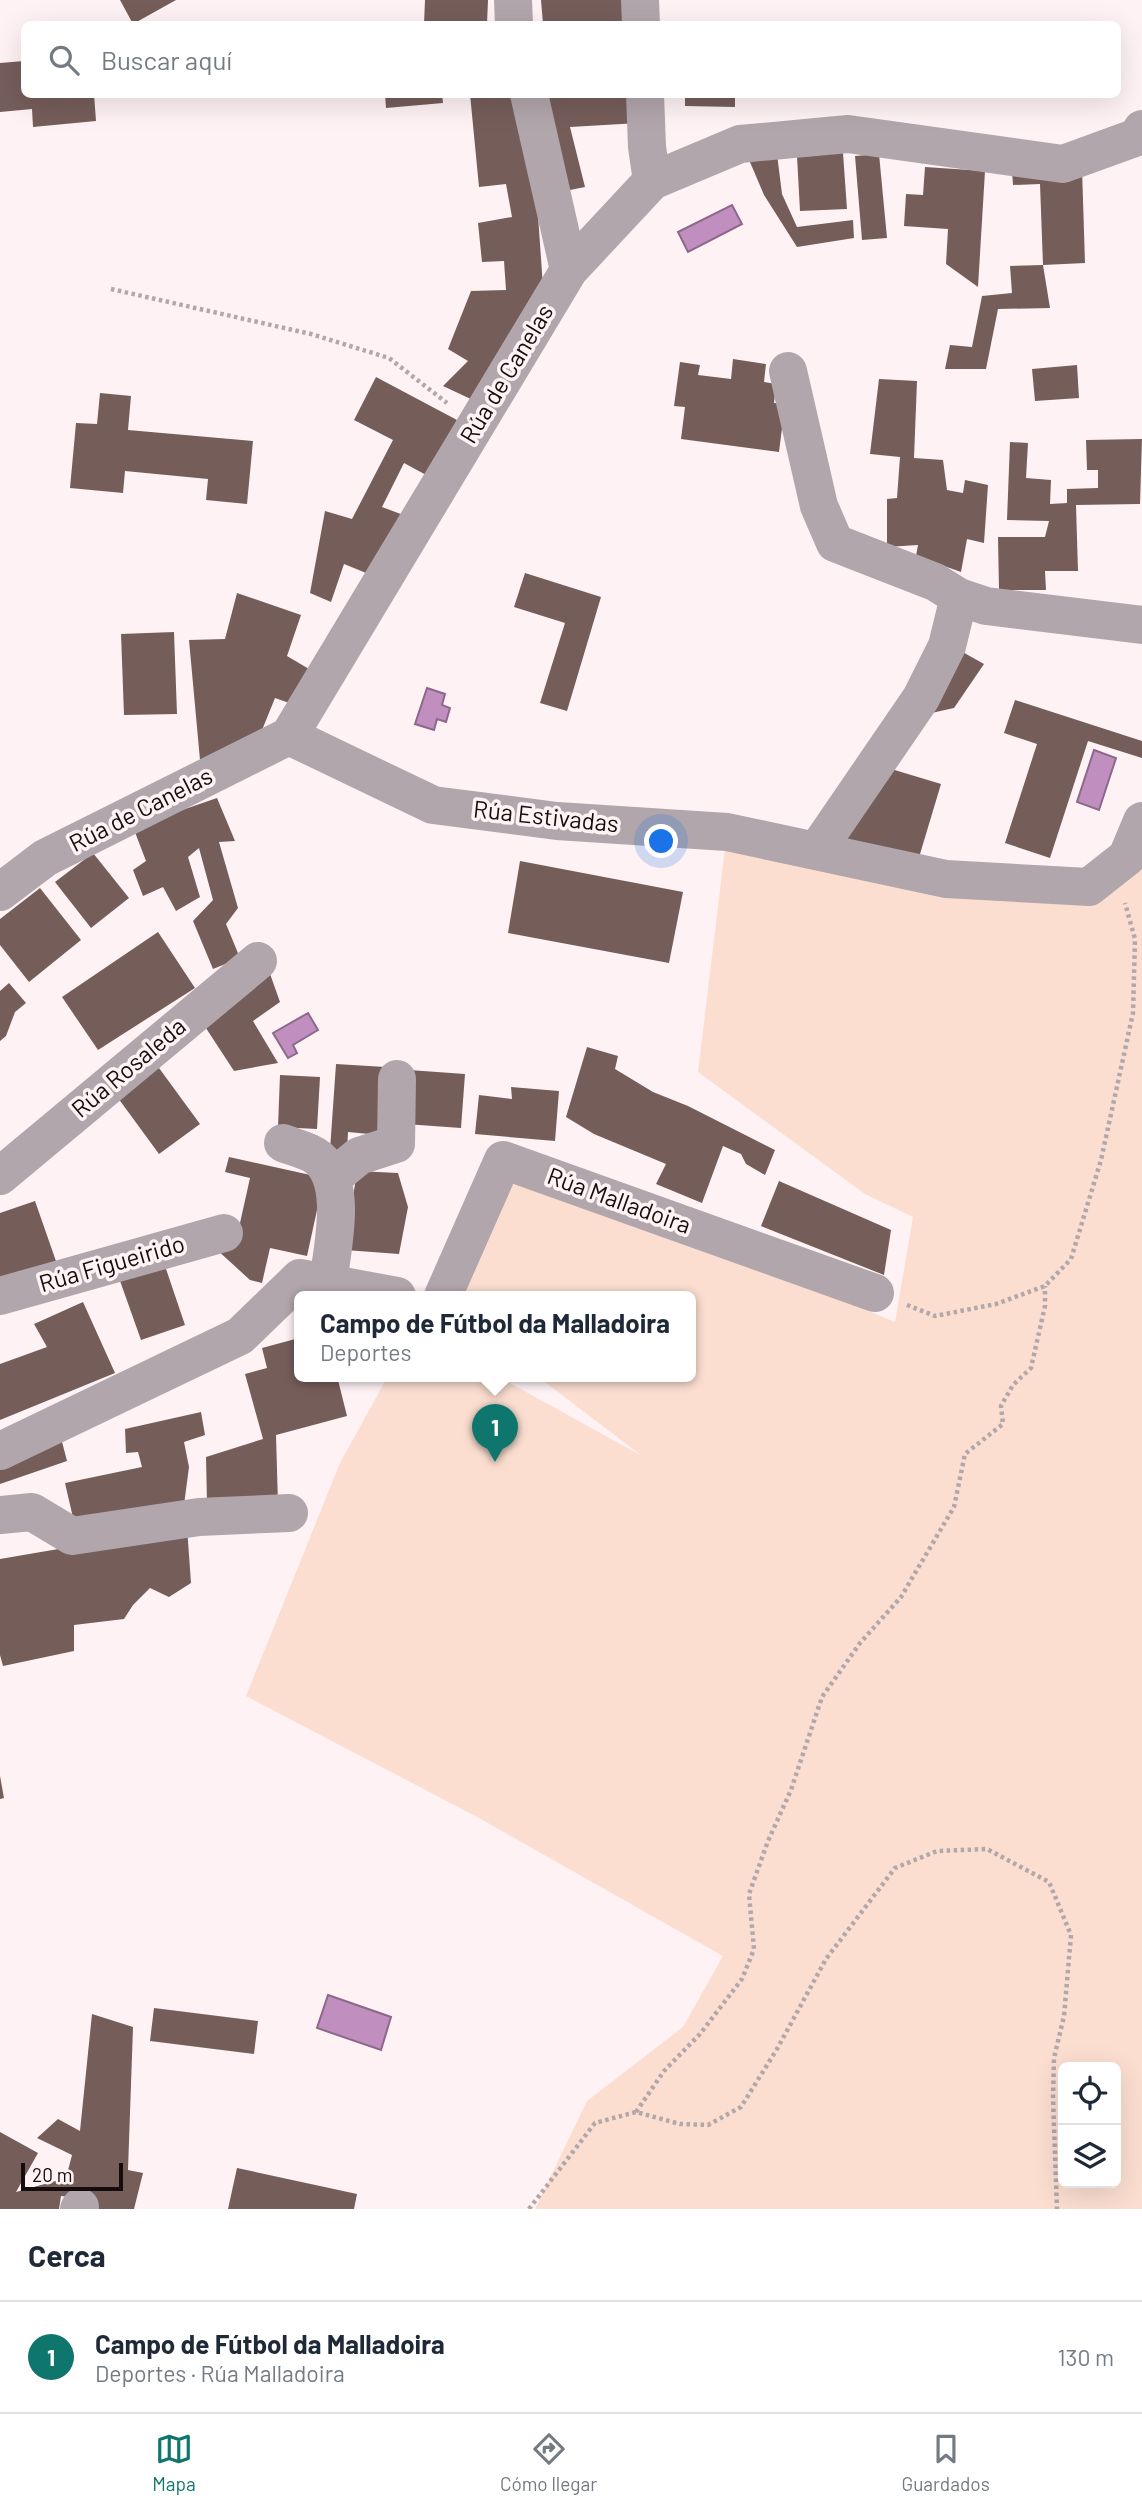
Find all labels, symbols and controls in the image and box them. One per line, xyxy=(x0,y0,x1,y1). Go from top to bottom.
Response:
search box xyxy=(21,21,1121,98)
icon: search xyxy=(45,41,83,79)
text: Buscar aquí xyxy=(101,44,232,75)
street label: Rúa de Canelas xyxy=(453,298,559,448)
street label: Rúa de Canelas xyxy=(64,760,217,857)
street label: Rúa Estivadas xyxy=(472,793,620,838)
your location xyxy=(644,824,678,858)
street label: Rúa Rosaleda xyxy=(65,1011,191,1123)
street label: Rúa Malladoira xyxy=(544,1160,695,1239)
street label: Rúa Figueirido xyxy=(35,1228,188,1297)
popup xyxy=(294,1291,696,1382)
text: Campo de Fútbol da Malladoira xyxy=(320,1307,670,1338)
text: Deportes xyxy=(320,1338,412,1366)
pin: 1 xyxy=(472,1404,518,1462)
map controls xyxy=(1058,2062,1121,2188)
button: locate xyxy=(1058,2062,1121,2125)
button: layers xyxy=(1058,2125,1121,2188)
scale bar xyxy=(21,2160,122,2192)
text: 20 m xyxy=(32,2163,72,2186)
text: Cerca xyxy=(28,2237,106,2273)
text: Campo de Fútbol da Malladoira xyxy=(95,2328,445,2359)
text: 1 xyxy=(47,2343,55,2371)
text: 130 m xyxy=(1057,2343,1114,2371)
text: Deportes · Rúa Malladoira xyxy=(95,2359,345,2387)
tab: Mapa xyxy=(152,2430,196,2495)
tab: Cómo llegar xyxy=(500,2430,597,2495)
tab: Guardados xyxy=(901,2430,990,2495)

